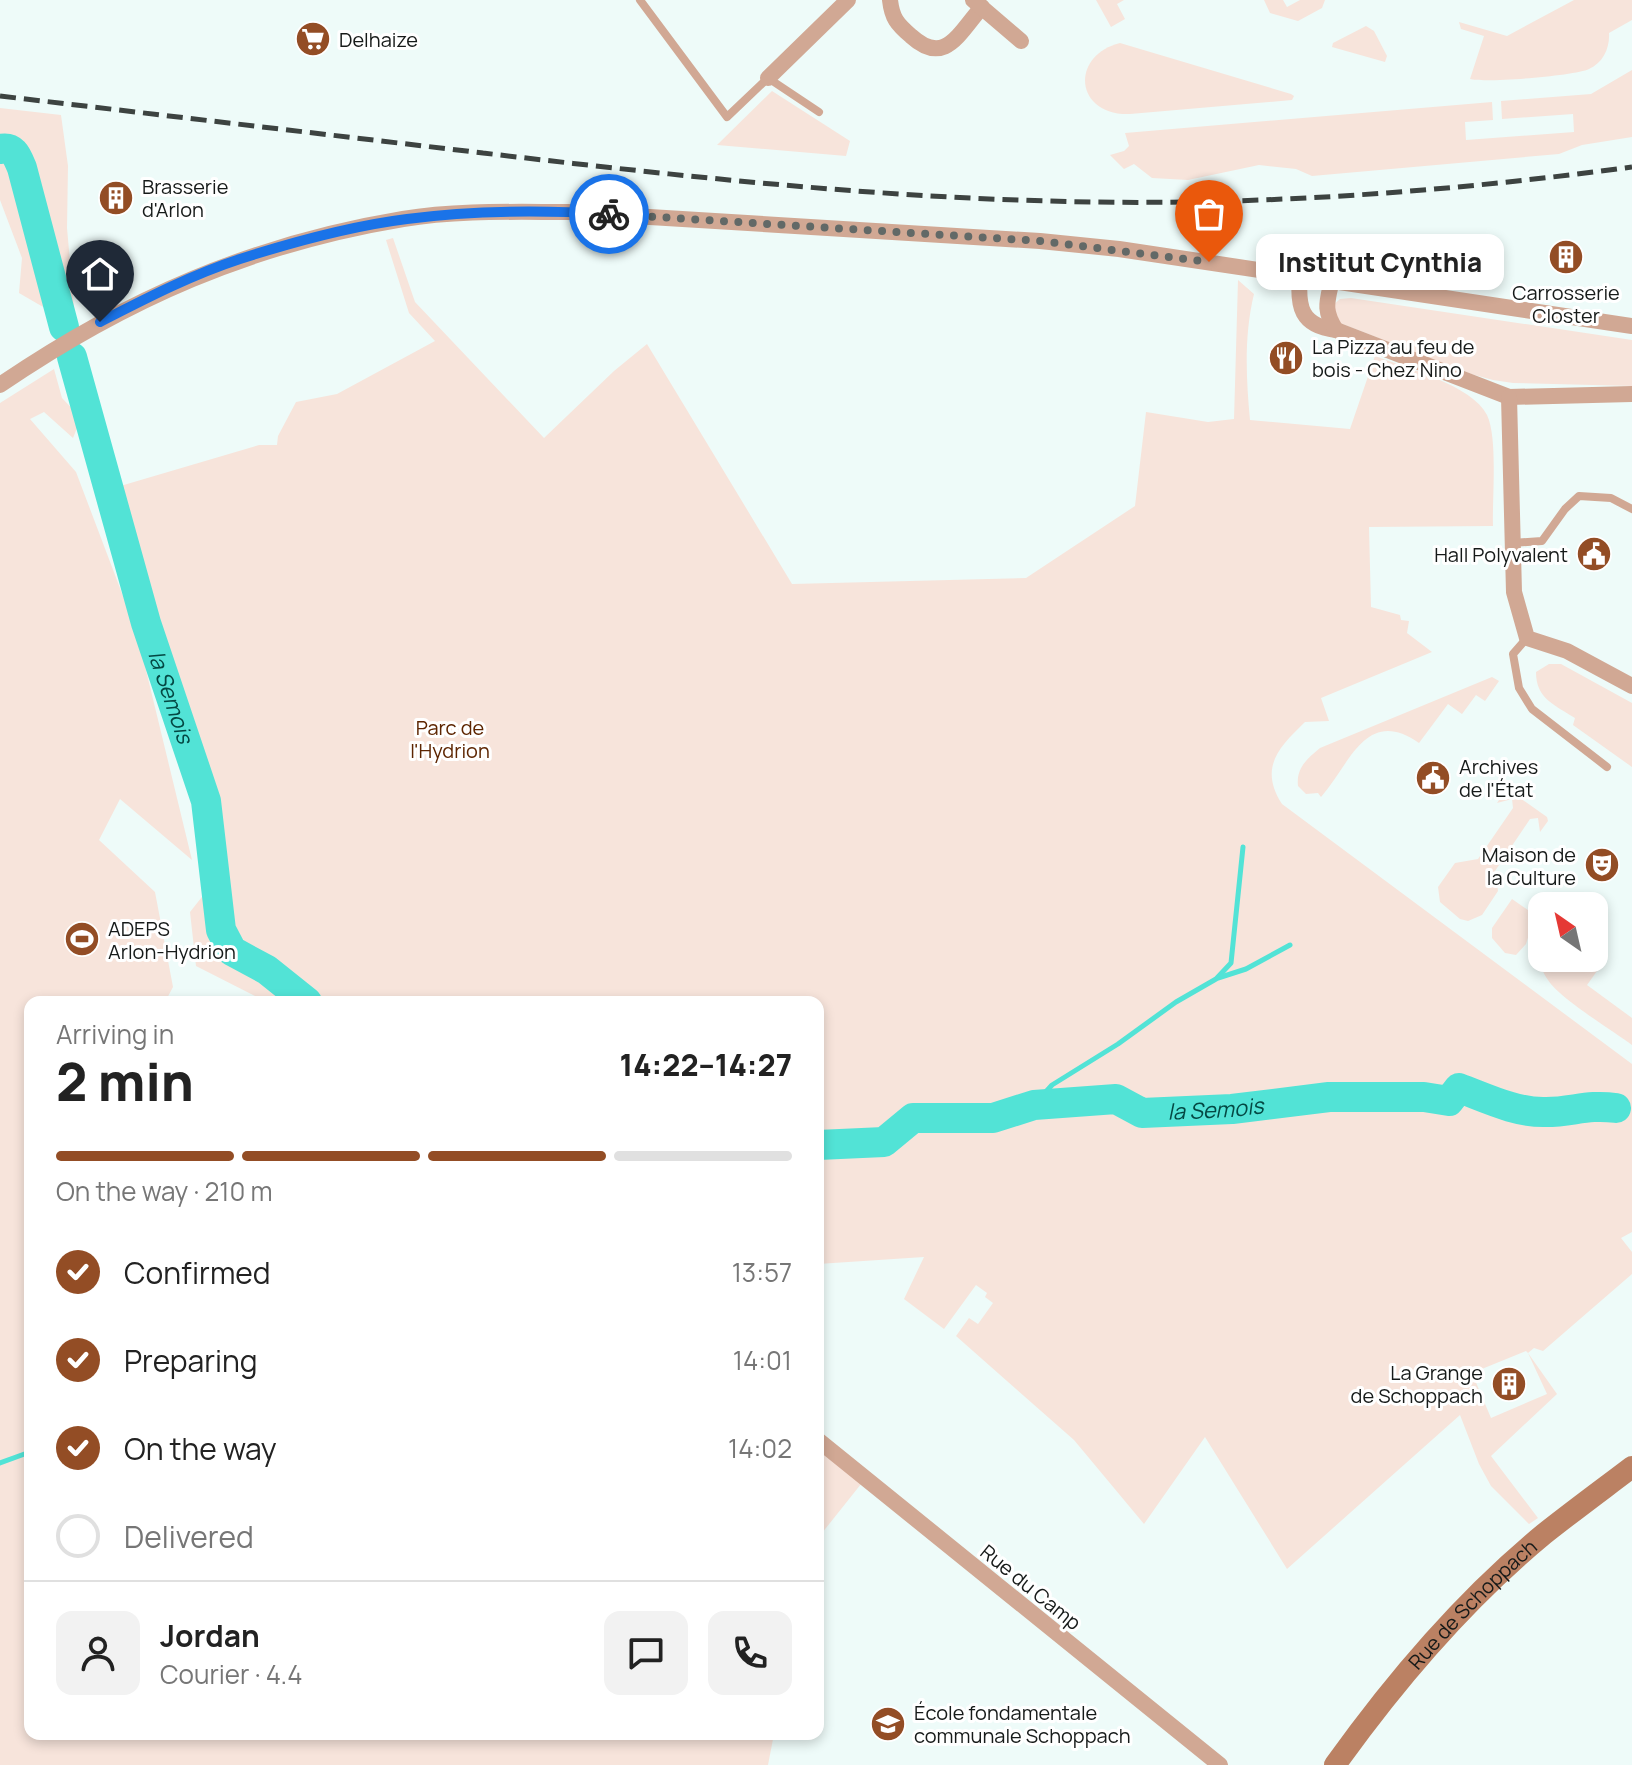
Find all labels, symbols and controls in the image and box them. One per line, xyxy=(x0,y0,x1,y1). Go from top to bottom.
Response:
supermarket icon: Delhaize xyxy=(294,20,332,58)
place label: Delhaize xyxy=(339,26,418,53)
place label: Brasserie d'Arlon xyxy=(142,173,228,223)
courier xyxy=(569,174,649,254)
building icon: Brasserie d'Arlon xyxy=(97,179,135,217)
pin xyxy=(1175,180,1243,262)
icon: bike xyxy=(587,192,631,236)
icon: bag xyxy=(1187,192,1231,236)
callout: Institut Cynthia xyxy=(1257,234,1505,290)
building icon: Carrosserie Closter xyxy=(1547,238,1585,276)
pin xyxy=(66,240,134,322)
text: Institut Cynthia xyxy=(1278,244,1482,280)
icon: home xyxy=(78,252,122,296)
place label: Carrosserie Closter xyxy=(1512,279,1620,329)
place label: La Pizza au feu de bois - Chez Nino xyxy=(1312,333,1475,383)
restaurant icon: La Pizza au feu de bois - Chez Nino xyxy=(1267,339,1305,377)
public building icon: Hall Polyvalent xyxy=(1575,535,1613,573)
place label: Hall Polyvalent xyxy=(1434,541,1568,568)
water label: la Semois xyxy=(141,646,201,749)
park label: Parc de l'Hydrion xyxy=(410,714,490,764)
place label: Archives de l'État xyxy=(1459,753,1538,803)
public building icon: Archives de l'État xyxy=(1414,759,1452,797)
place label: Maison de la Culture xyxy=(1482,841,1576,891)
theatre icon: Maison de la Culture xyxy=(1583,846,1621,884)
north arrow xyxy=(1528,892,1608,972)
map controls xyxy=(1528,892,1608,972)
place label: ADEPS Arlon-Hydrion xyxy=(108,915,236,965)
sports icon: ADEPS Arlon-Hydrion xyxy=(63,920,101,958)
text: Arriving in xyxy=(56,1016,174,1052)
text: 14:22–14:27 xyxy=(620,1044,792,1085)
text: 2 min xyxy=(56,1046,194,1117)
water label: la Semois xyxy=(1167,1090,1267,1127)
text: On the way · 210 m xyxy=(56,1173,273,1209)
icon: check xyxy=(56,1250,100,1294)
text: Confirmed xyxy=(124,1252,271,1293)
text: 13:57 xyxy=(732,1254,792,1290)
icon: check xyxy=(56,1338,100,1382)
text: Preparing xyxy=(124,1340,258,1381)
text: 14:01 xyxy=(733,1342,792,1378)
place label: La Grange de Schoppach xyxy=(1351,1359,1483,1409)
building icon: La Grange de Schoppach xyxy=(1490,1365,1528,1403)
icon: check xyxy=(56,1426,100,1470)
text: On the way xyxy=(124,1428,277,1469)
text: 14:02 xyxy=(728,1430,792,1466)
text: Delivered xyxy=(124,1516,254,1557)
street label: Rue de Schoppach xyxy=(1402,1533,1542,1675)
street label: Rue du Camp xyxy=(975,1538,1087,1636)
button: person xyxy=(56,1611,140,1695)
button: chat xyxy=(604,1611,688,1695)
button: phone xyxy=(708,1611,792,1695)
text: Jordan xyxy=(160,1615,260,1656)
text: Courier · 4.4 xyxy=(160,1656,302,1692)
place label: École fondamentale communale Schoppach xyxy=(914,1699,1131,1749)
school or university icon: École fondamentale communale Schoppach xyxy=(869,1705,907,1743)

